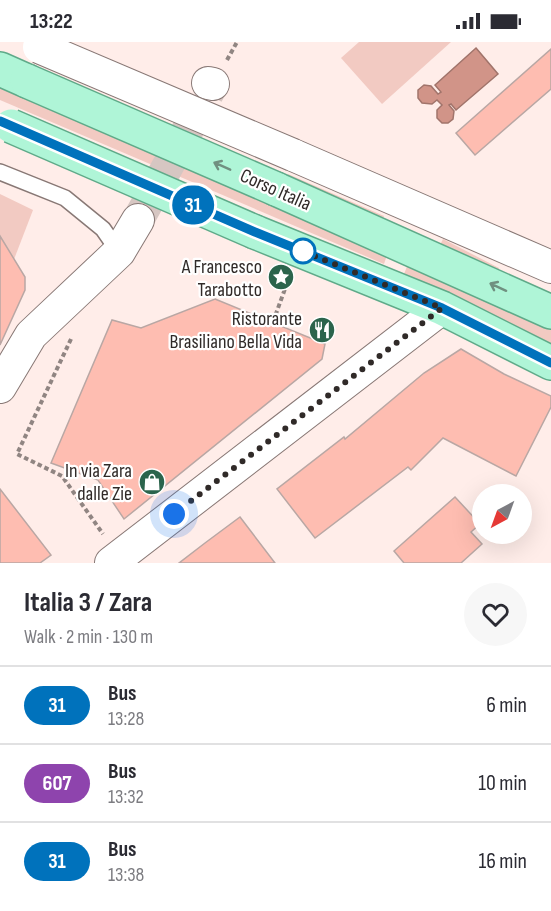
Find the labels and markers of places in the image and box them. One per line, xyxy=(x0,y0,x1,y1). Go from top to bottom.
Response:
unlabelled marker xyxy=(290,238,316,264)
place label: A Francesco Tarabotto xyxy=(181,255,262,302)
place icon: A Francesco Tarabotto xyxy=(266,262,296,292)
place label: Ristorante Brasiliano Bella Vida xyxy=(169,307,302,354)
restaurant icon: Ristorante Brasiliano Bella Vida xyxy=(307,315,337,345)
place label: In via Zara dalle Zie xyxy=(65,459,132,506)
shop icon: In via Zara dalle Zie xyxy=(137,467,167,497)

